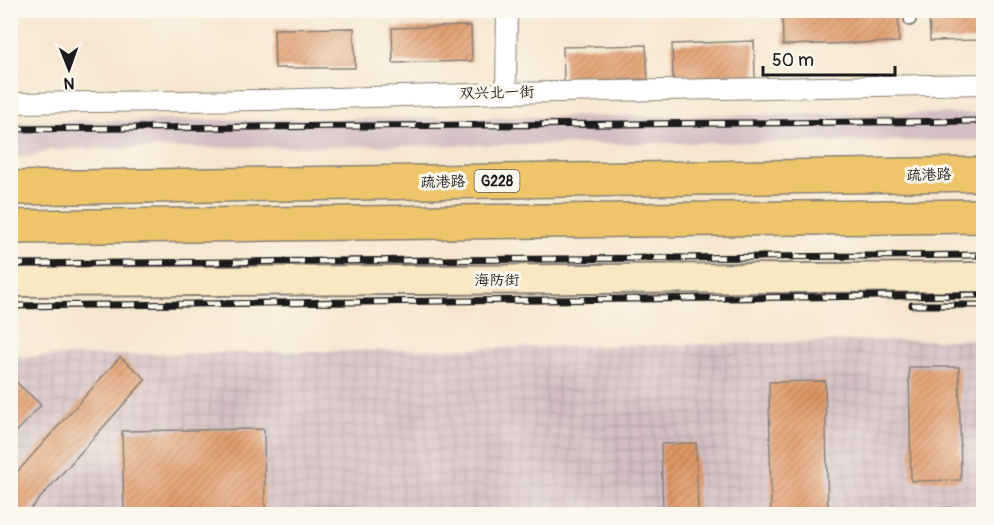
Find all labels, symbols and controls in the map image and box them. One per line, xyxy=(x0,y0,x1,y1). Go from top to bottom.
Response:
north arrow xyxy=(39,39,99,99)
scale bar xyxy=(763,39,895,77)
text: 50 m xyxy=(772,49,814,72)
text: N xyxy=(63,73,75,93)
street label: 双兴北一街 xyxy=(459,83,535,103)
street label: 疏港路 xyxy=(906,165,952,185)
road number: G228 xyxy=(474,170,520,192)
street label: 疏港路 xyxy=(420,172,466,192)
street label: 海防街 xyxy=(474,271,520,290)

